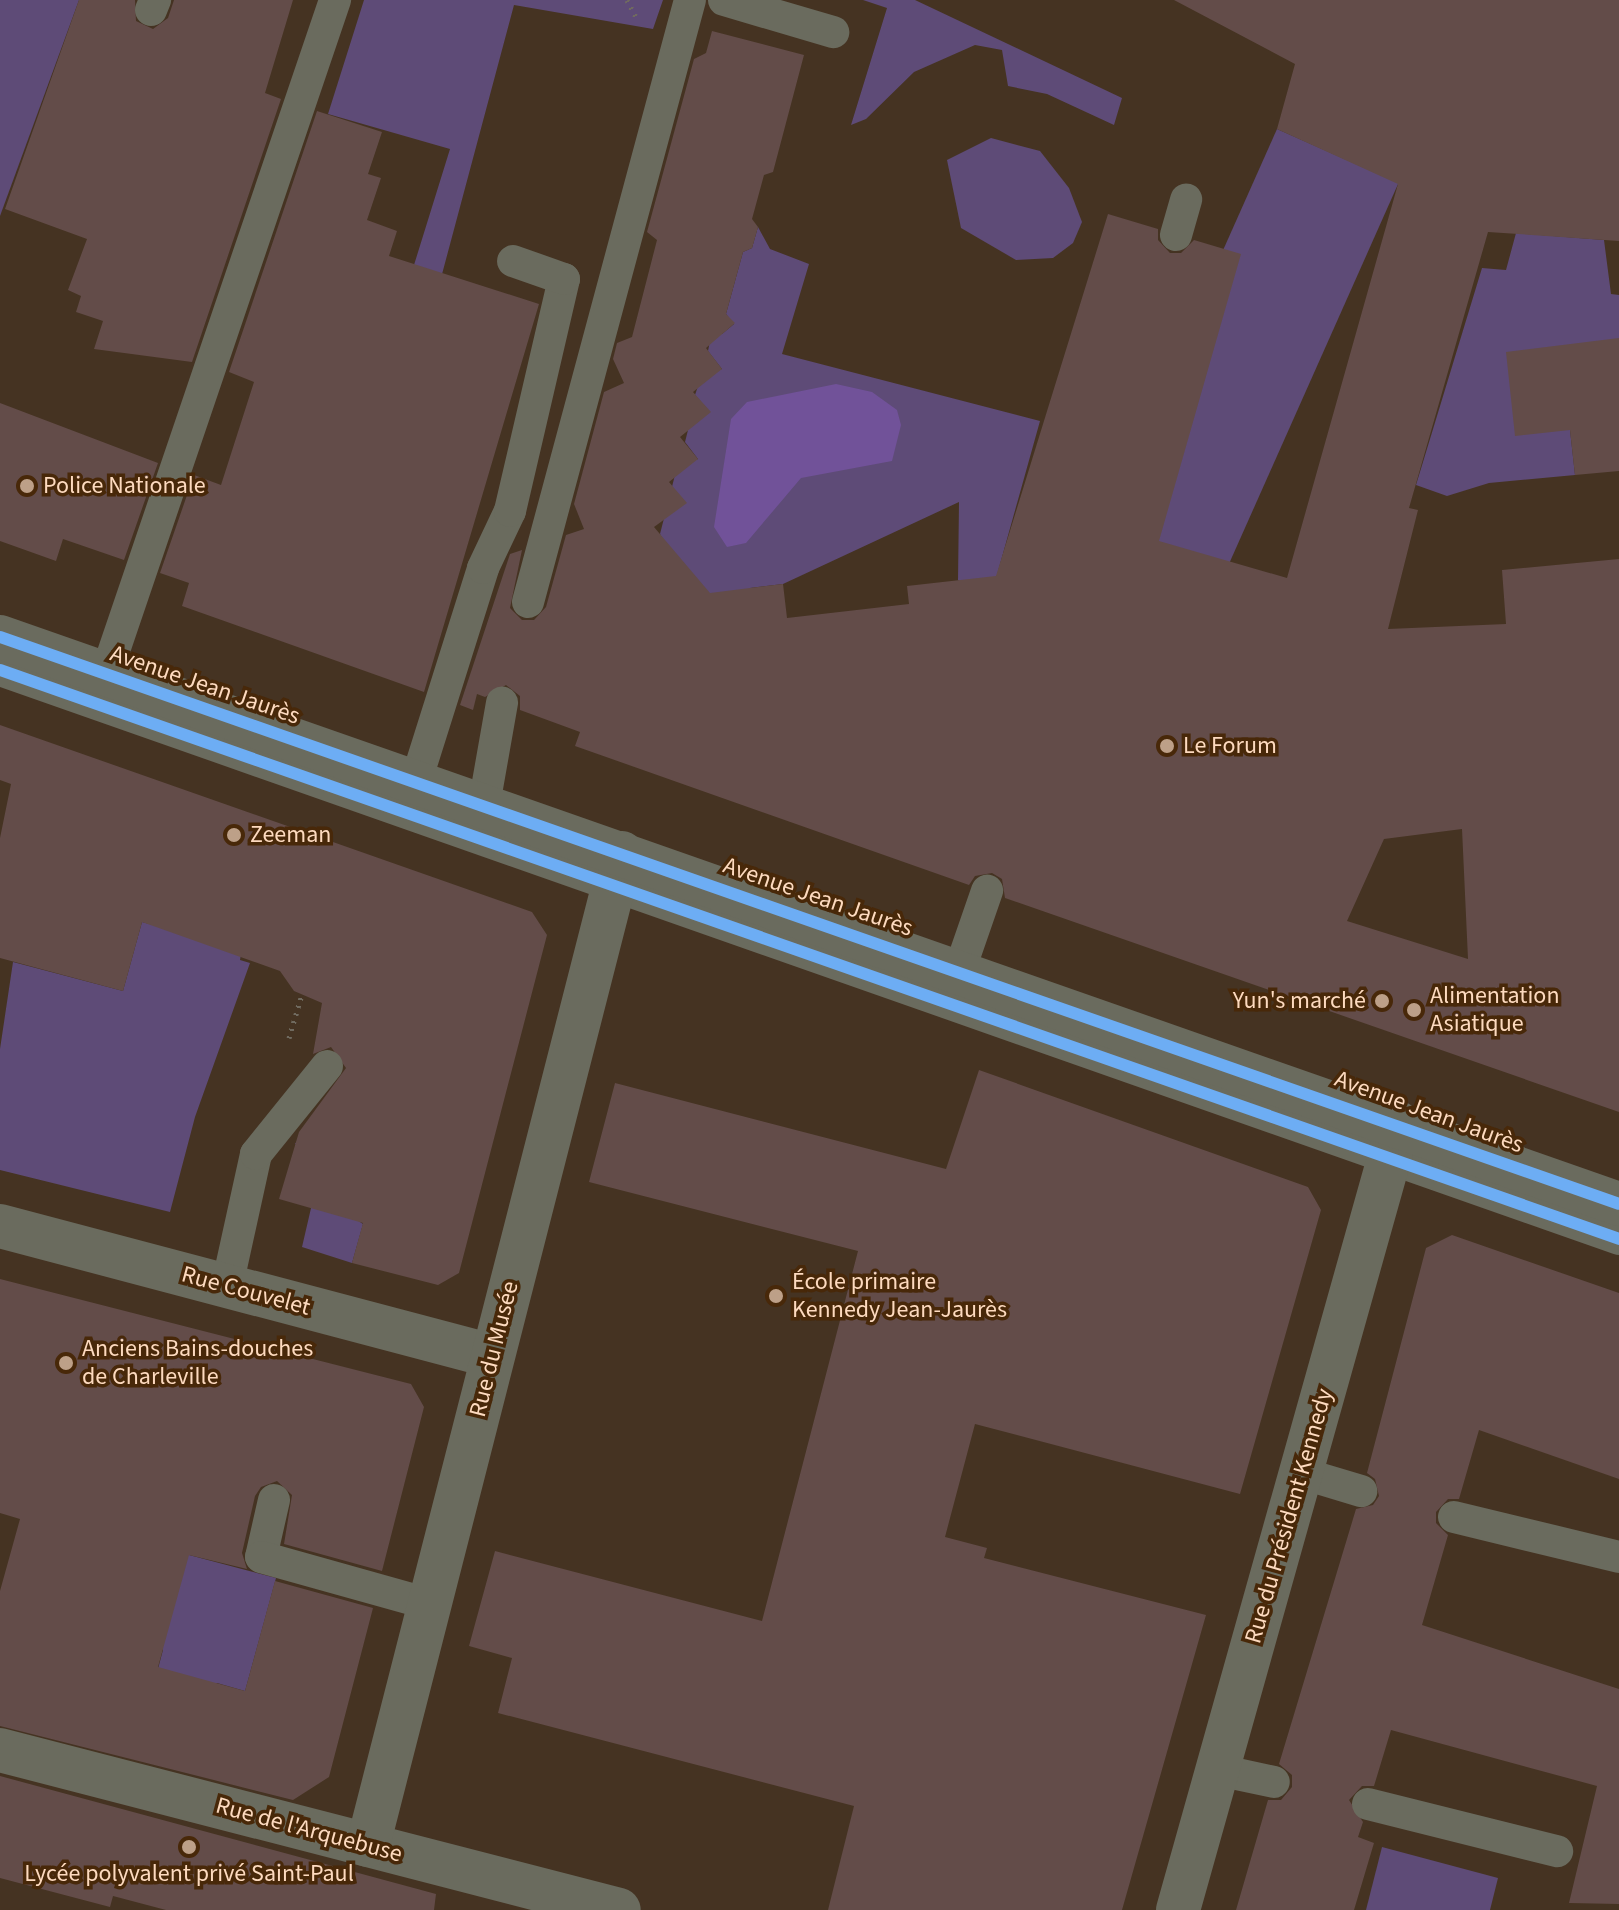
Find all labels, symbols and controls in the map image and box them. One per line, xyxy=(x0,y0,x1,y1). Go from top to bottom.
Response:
place label: Police Nationale xyxy=(43,472,206,500)
marker: Police Nationale xyxy=(18,477,36,495)
street label: Avenue Jean Jaurès xyxy=(106,639,304,731)
place label: Le Forum xyxy=(1183,732,1277,760)
marker: Le Forum xyxy=(1158,737,1176,755)
place label: Zeeman xyxy=(250,821,331,849)
marker: Zeeman xyxy=(225,826,243,844)
street label: Avenue Jean Jaurès xyxy=(719,851,917,943)
place label: Alimentation Asiatique xyxy=(1430,982,1560,1038)
place label: Yun's marché xyxy=(1233,987,1366,1015)
marker: Yun's marché xyxy=(1373,992,1391,1010)
marker: Alimentation Asiatique xyxy=(1405,1001,1423,1019)
street label: Avenue Jean Jaurès xyxy=(1331,1065,1527,1159)
street label: Rue Couvelet xyxy=(178,1260,314,1322)
place label: École primaire Kennedy Jean-Jaurès xyxy=(792,1268,1007,1324)
street label: Rue du Musée xyxy=(463,1278,525,1420)
marker: École primaire Kennedy Jean-Jaurès xyxy=(767,1287,785,1305)
place label: Anciens Bains-douches de Charleville xyxy=(82,1335,313,1391)
marker: Anciens Bains-douches de Charleville xyxy=(57,1354,75,1372)
street label: Rue du Président Kennedy xyxy=(1239,1385,1339,1647)
street label: Rue de l'Arquebuse xyxy=(213,1791,405,1869)
marker: Lycée polyvalent privé Saint-Paul xyxy=(180,1838,198,1856)
place label: Lycée polyvalent privé Saint-Paul xyxy=(24,1860,354,1888)

